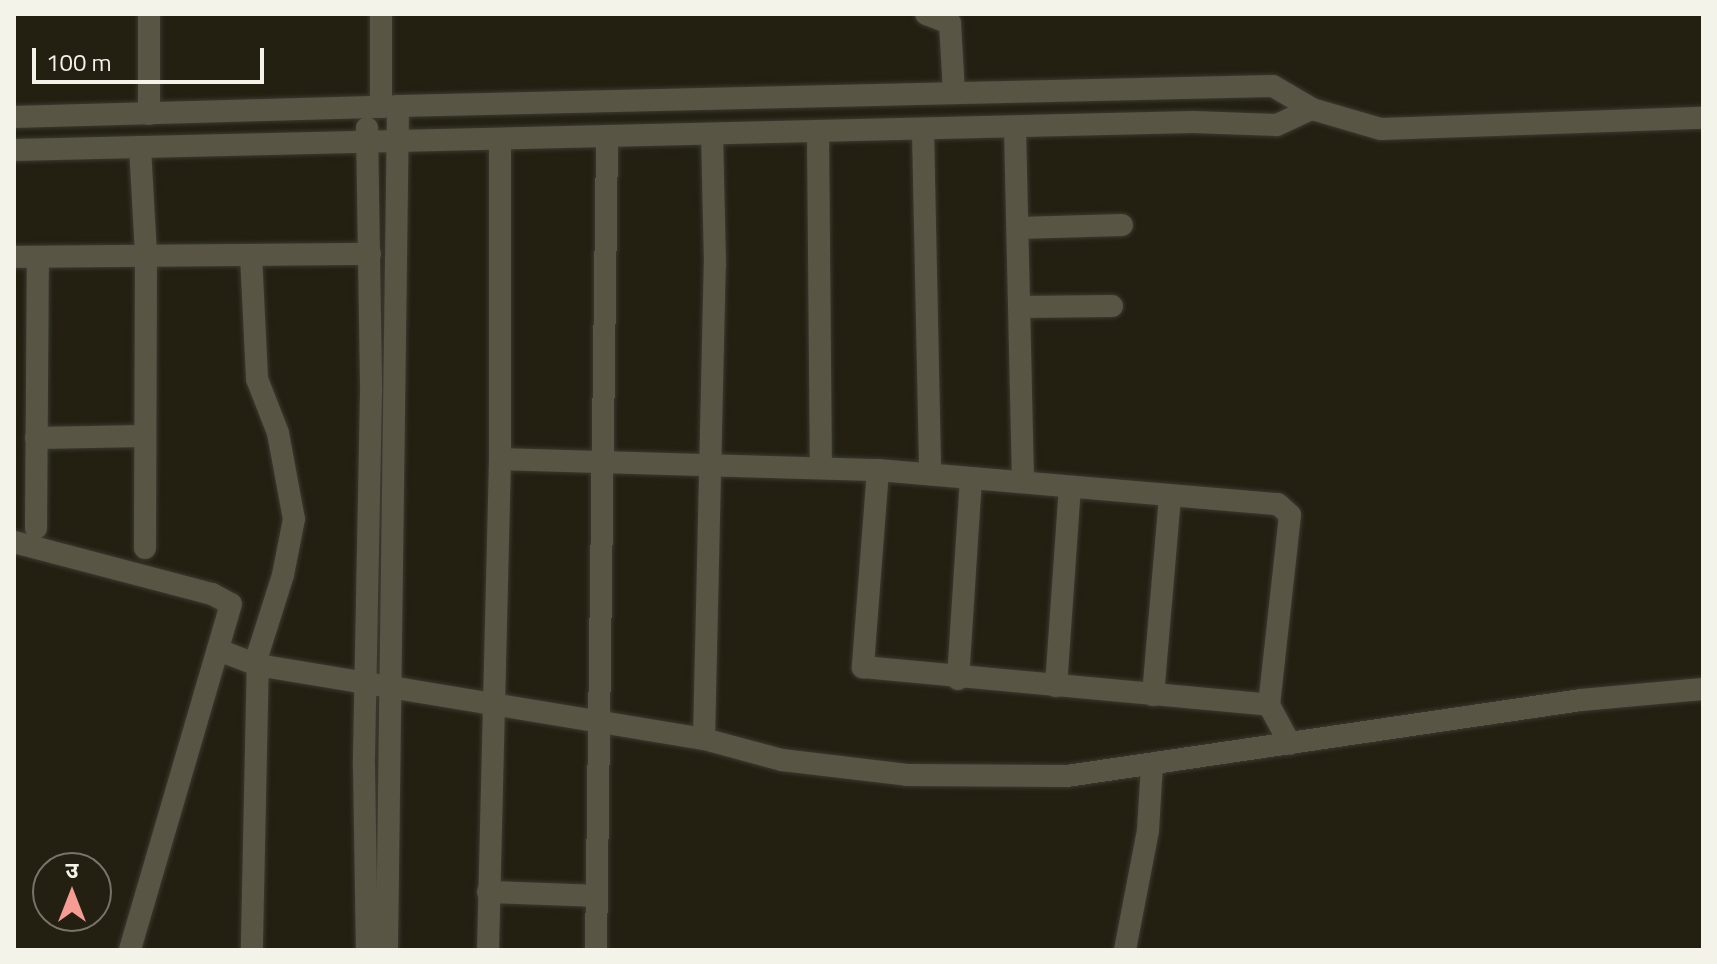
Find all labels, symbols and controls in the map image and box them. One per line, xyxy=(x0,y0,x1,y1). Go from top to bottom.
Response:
scale bar xyxy=(36,32,268,82)
text: 100 m xyxy=(46,44,112,80)
north arrow xyxy=(32,852,112,932)
text: उ xyxy=(66,853,78,887)

